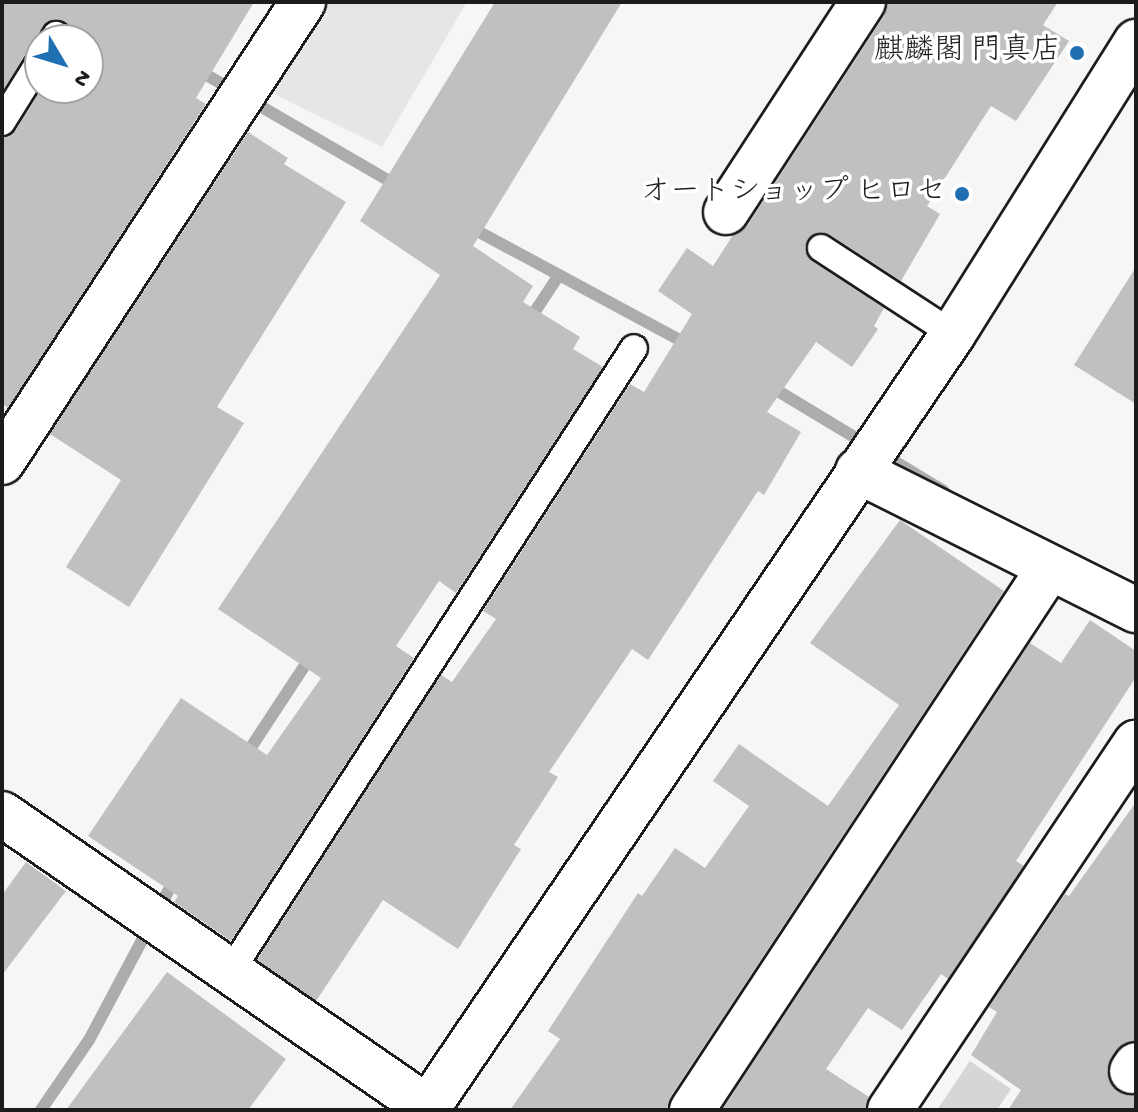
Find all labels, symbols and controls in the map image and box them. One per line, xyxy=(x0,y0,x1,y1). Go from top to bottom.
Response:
north arrow xyxy=(24,24,104,104)
place label: 麒麟閣 門真店 xyxy=(874,35,1061,71)
marker: 麒麟閣 門真店 xyxy=(1068,44,1086,62)
text: N xyxy=(67,64,96,91)
place label: オートショップ ヒロセ xyxy=(639,176,946,212)
marker: オートショップ ヒロセ xyxy=(953,185,971,203)

